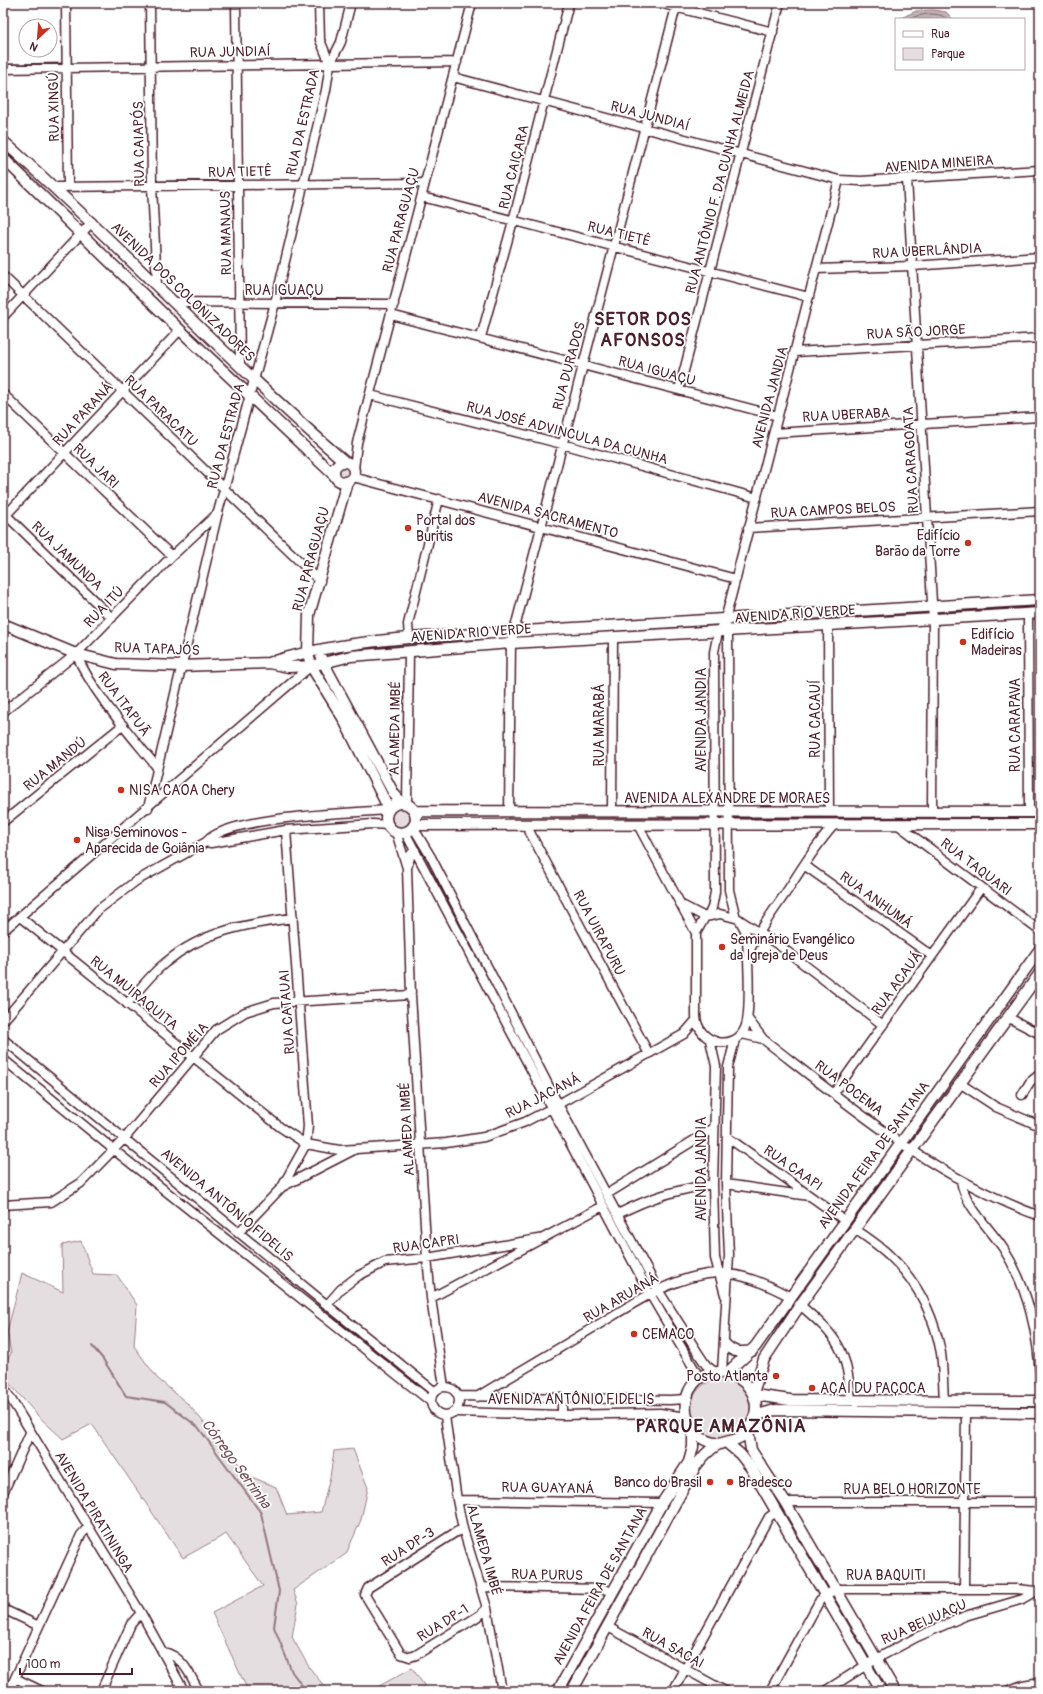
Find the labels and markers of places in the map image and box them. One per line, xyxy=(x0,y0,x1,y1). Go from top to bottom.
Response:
place label: Portal dos Buritis xyxy=(416,512,476,545)
marker: Portal dos Buritis xyxy=(403,523,413,533)
place label: Edifício Barão da Torre xyxy=(875,527,960,560)
marker: Edifício Barão da Torre xyxy=(963,538,973,548)
place label: Edifício Madeiras xyxy=(971,626,1022,659)
marker: Edifício Madeiras xyxy=(958,637,968,647)
place label: NISA CAOA Chery xyxy=(129,782,235,799)
marker: NISA CAOA Chery xyxy=(116,785,126,795)
place label: Nisa Seminovos - Aparecida de Goiânia xyxy=(85,824,205,857)
marker: Nisa Seminovos - Aparecida de Goiânia xyxy=(72,835,82,845)
place label: Seminário Evangélico da Igreja de Deus xyxy=(730,931,855,964)
marker: Seminário Evangélico da Igreja de Deus xyxy=(717,942,727,952)
place label: CEMACO xyxy=(642,1326,694,1343)
marker: CEMACO xyxy=(629,1329,639,1339)
place label: Posto Atlanta xyxy=(686,1368,768,1385)
marker: Posto Atlanta xyxy=(771,1371,781,1381)
place label: AÇAÍ DU PAÇOCA xyxy=(820,1379,926,1397)
marker: AÇAÍ DU PAÇOCA xyxy=(807,1383,817,1393)
place label: Banco do Brasil xyxy=(614,1474,702,1491)
place label: Bradesco xyxy=(738,1474,793,1491)
marker: Banco do Brasil xyxy=(705,1477,715,1487)
marker: Bradesco xyxy=(725,1477,735,1487)

